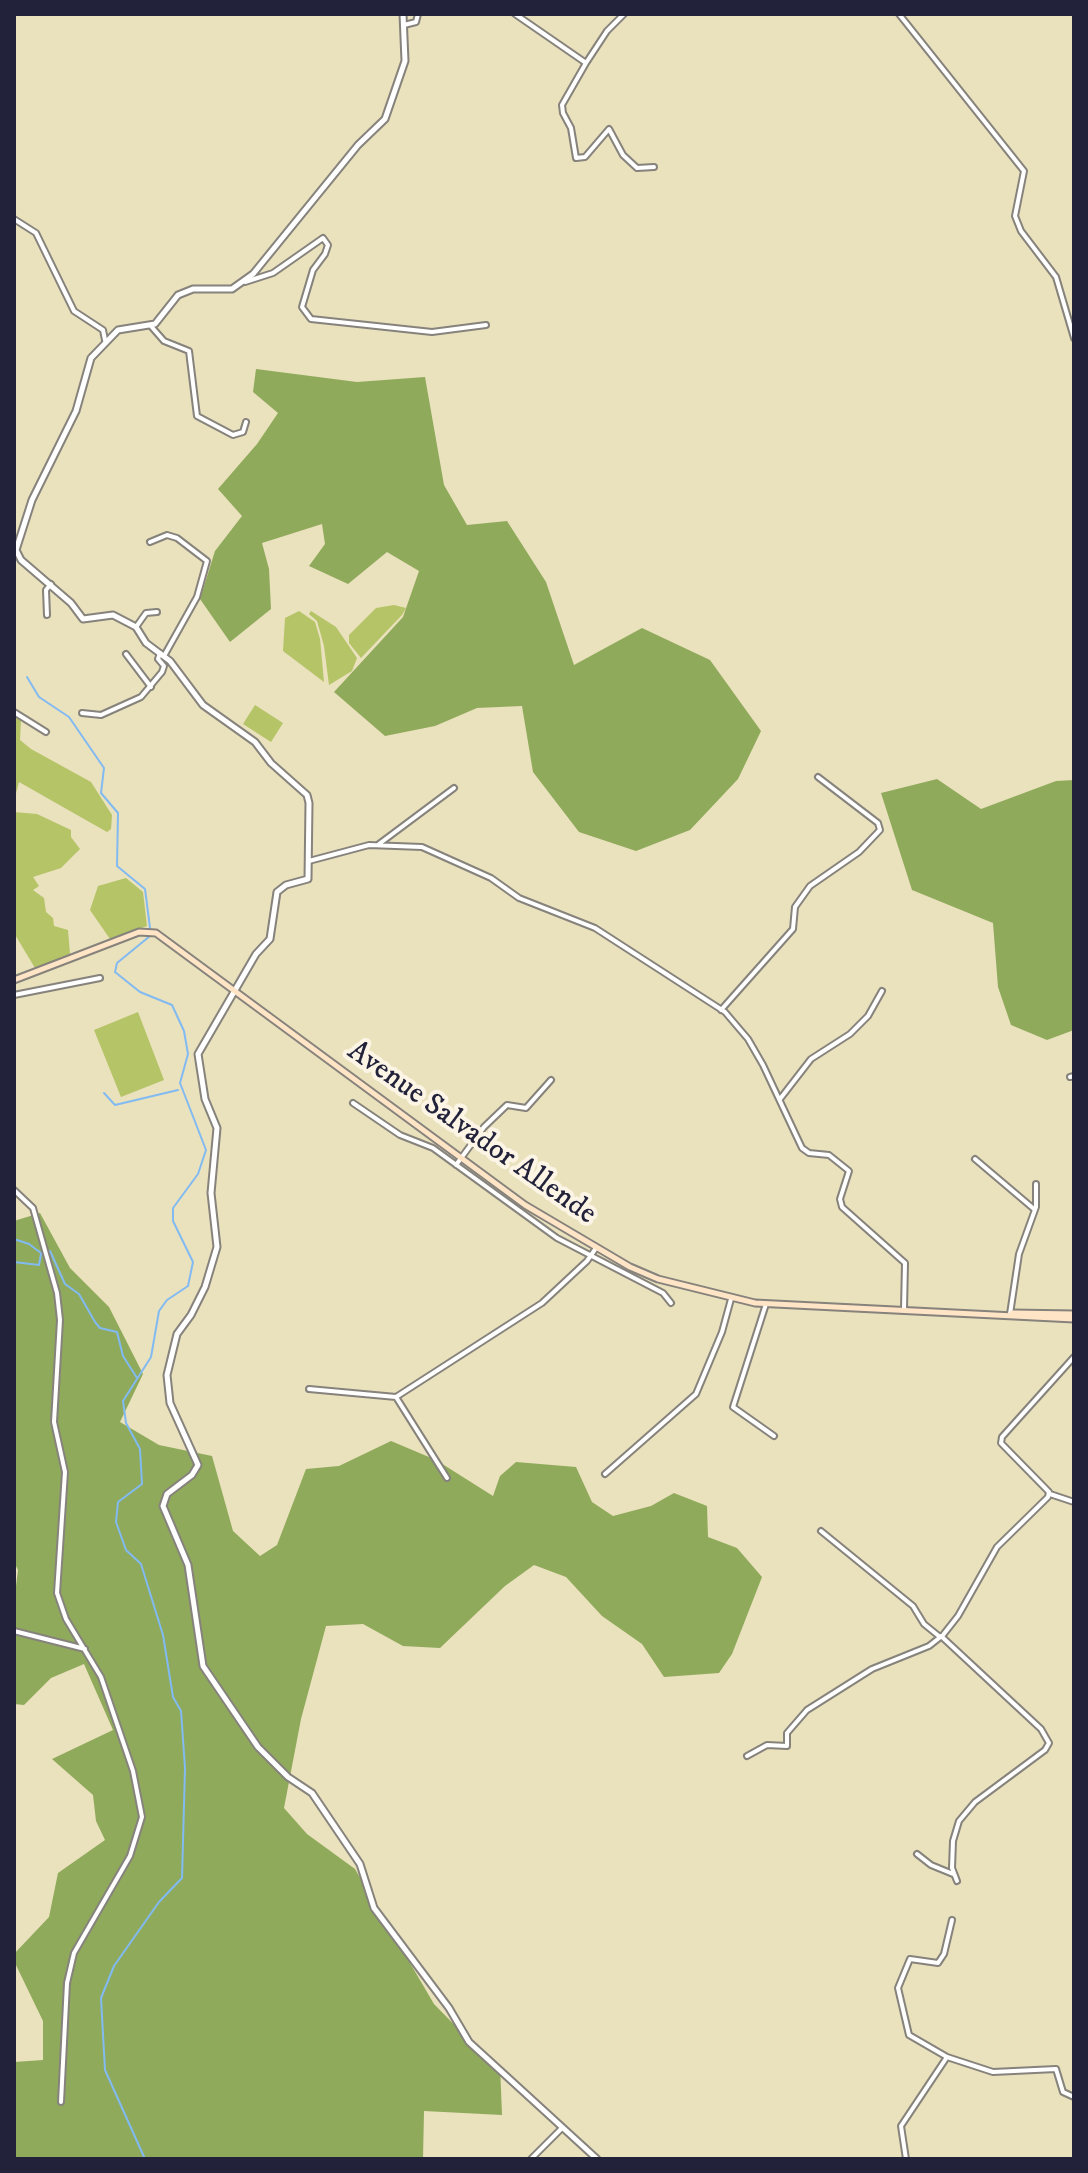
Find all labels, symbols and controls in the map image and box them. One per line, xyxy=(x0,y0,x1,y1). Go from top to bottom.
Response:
street label: Avenue Salvador Allende xyxy=(340,1034,602,1234)

